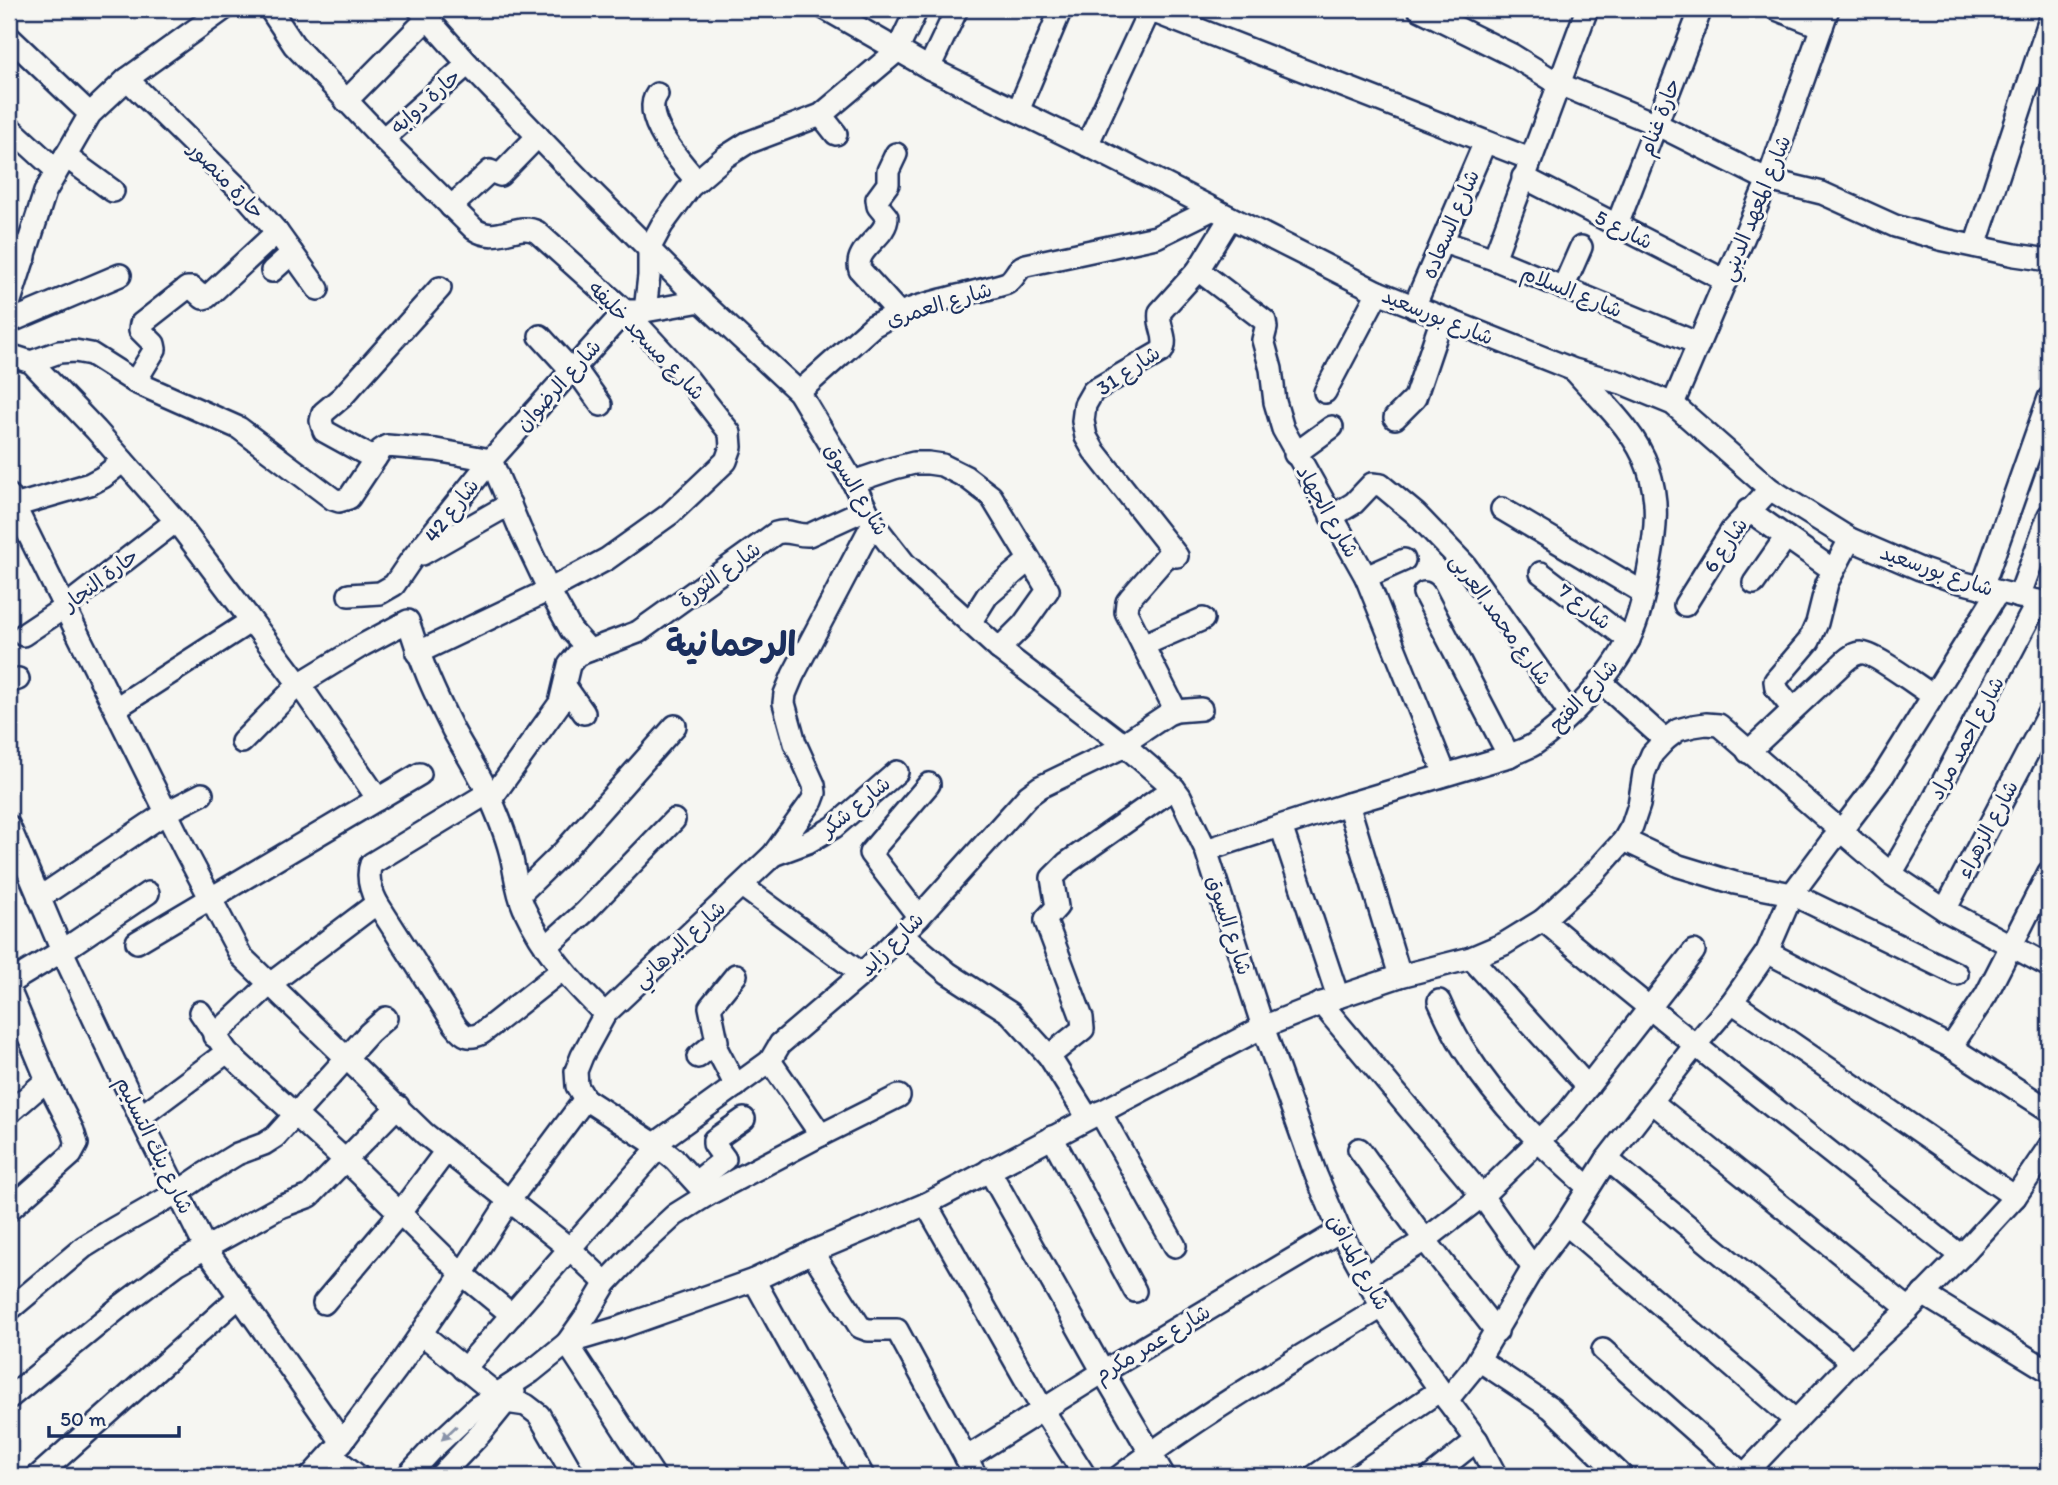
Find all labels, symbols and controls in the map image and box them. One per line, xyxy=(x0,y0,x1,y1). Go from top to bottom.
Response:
street label: حارة دوابه xyxy=(385,63,466,140)
street label: حارة غنام xyxy=(1633,75,1689,161)
street label: شارع المعهد الديني xyxy=(1714,131,1802,287)
street label: حارة منصور xyxy=(182,135,270,225)
street label: شارع السعاده xyxy=(1416,166,1487,283)
street label: شارع 5 xyxy=(1590,204,1657,257)
street label: شارع السلام xyxy=(1516,259,1626,326)
street label: شارع مسجد خليفه xyxy=(581,275,710,407)
street label: شارع العمرى xyxy=(883,276,996,335)
street label: شارع بورسعيد xyxy=(1377,282,1497,352)
street label: شارع الرضوان xyxy=(510,334,608,438)
street label: شارع 31 xyxy=(1091,340,1166,403)
street label: شارع السوق xyxy=(817,438,894,541)
street label: شارع الجهاد xyxy=(1289,460,1365,563)
street label: شارع 42 xyxy=(418,473,486,549)
street label: شارع 6 xyxy=(1698,513,1755,579)
street label: شارع الثورة xyxy=(673,536,767,615)
street label: شارع بورسعيد xyxy=(1876,539,1997,604)
street label: حارة النجار xyxy=(56,542,143,617)
street label: شارع محمد العربى xyxy=(1442,548,1557,691)
street label: شارع 7 xyxy=(1552,577,1617,637)
district label: الرحمانية xyxy=(666,623,796,665)
street label: شارع الفتح xyxy=(1543,654,1625,738)
street label: شارع احمد مراد xyxy=(1923,672,2012,805)
street label: شارع شكر xyxy=(813,770,897,845)
street label: شارع الزهراء xyxy=(1951,776,2026,884)
street label: شارع السوق xyxy=(1199,872,1258,979)
street label: شارع البرهاني xyxy=(628,895,735,998)
street label: شارع زايد xyxy=(854,907,931,984)
street label: شارع بنك التسليم xyxy=(107,1072,199,1219)
street label: شارع المدافن xyxy=(1320,1209,1396,1316)
street label: شارع عمر مكرم xyxy=(1090,1299,1217,1391)
scale bar xyxy=(49,1394,178,1438)
text: 50 m xyxy=(60,1406,107,1431)
one-way arrow xyxy=(441,1424,458,1440)

